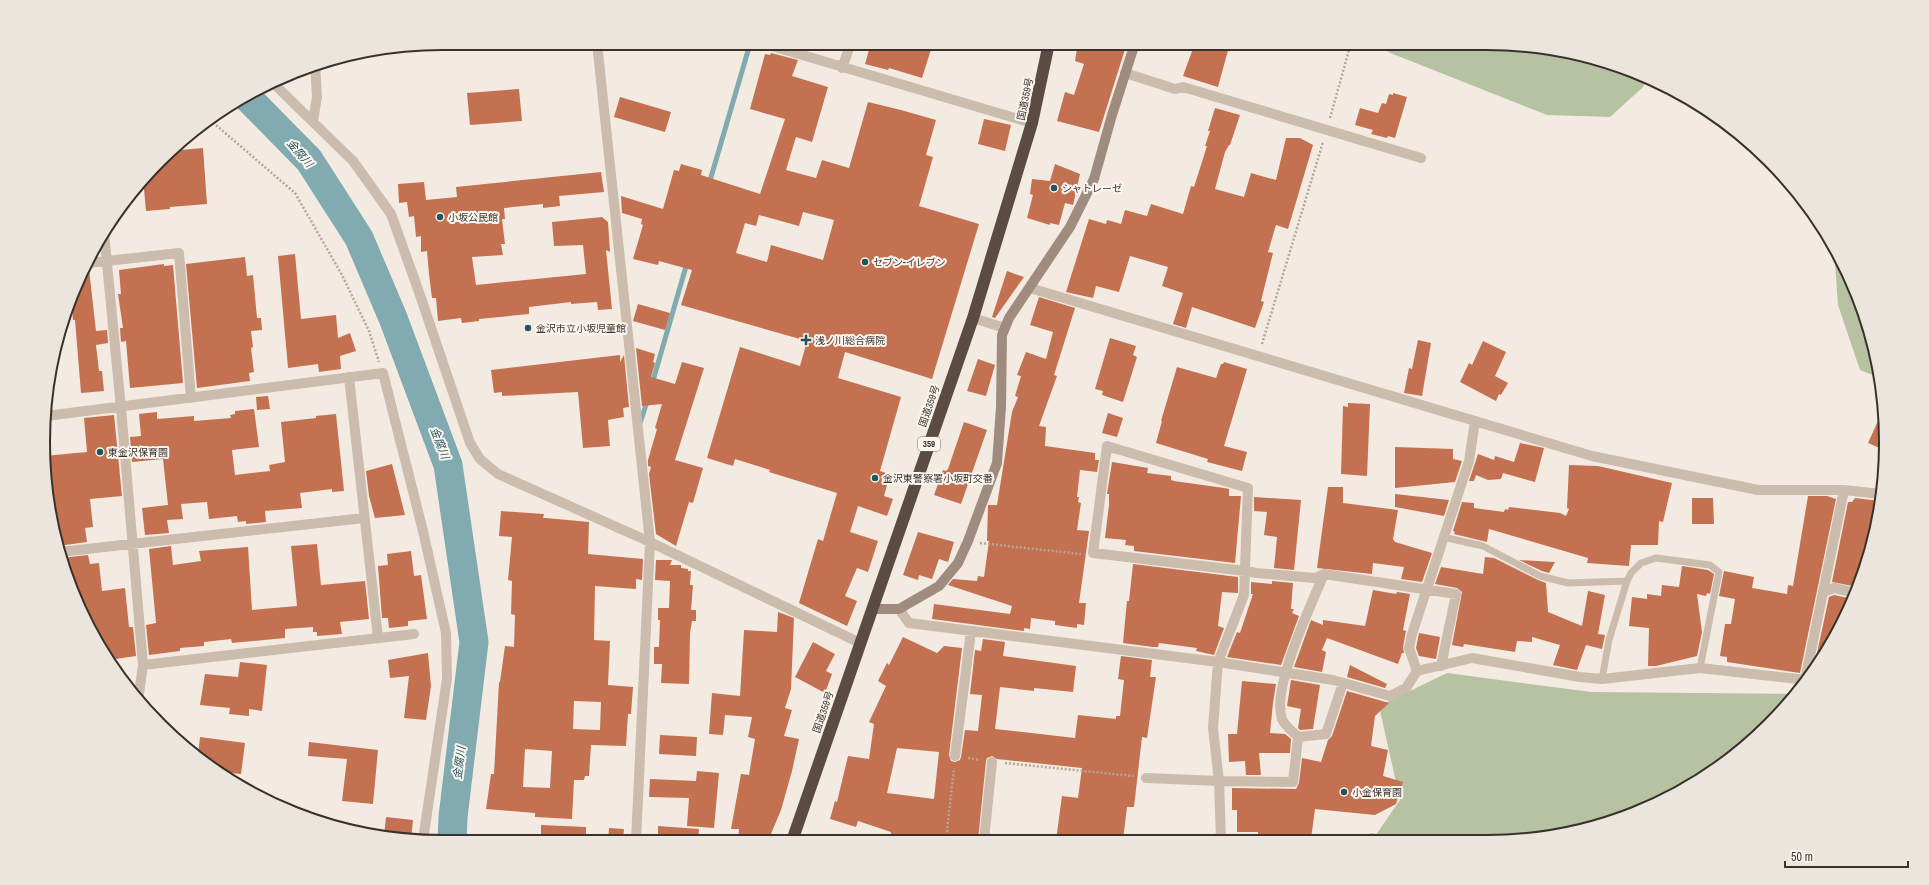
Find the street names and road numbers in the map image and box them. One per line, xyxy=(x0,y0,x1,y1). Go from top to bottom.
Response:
street label: 国道359号 xyxy=(1014,76,1036,122)
street label: 国道359号 xyxy=(916,383,942,429)
road number: 359 xyxy=(918,437,940,451)
street label: 国道359号 xyxy=(810,689,836,735)

